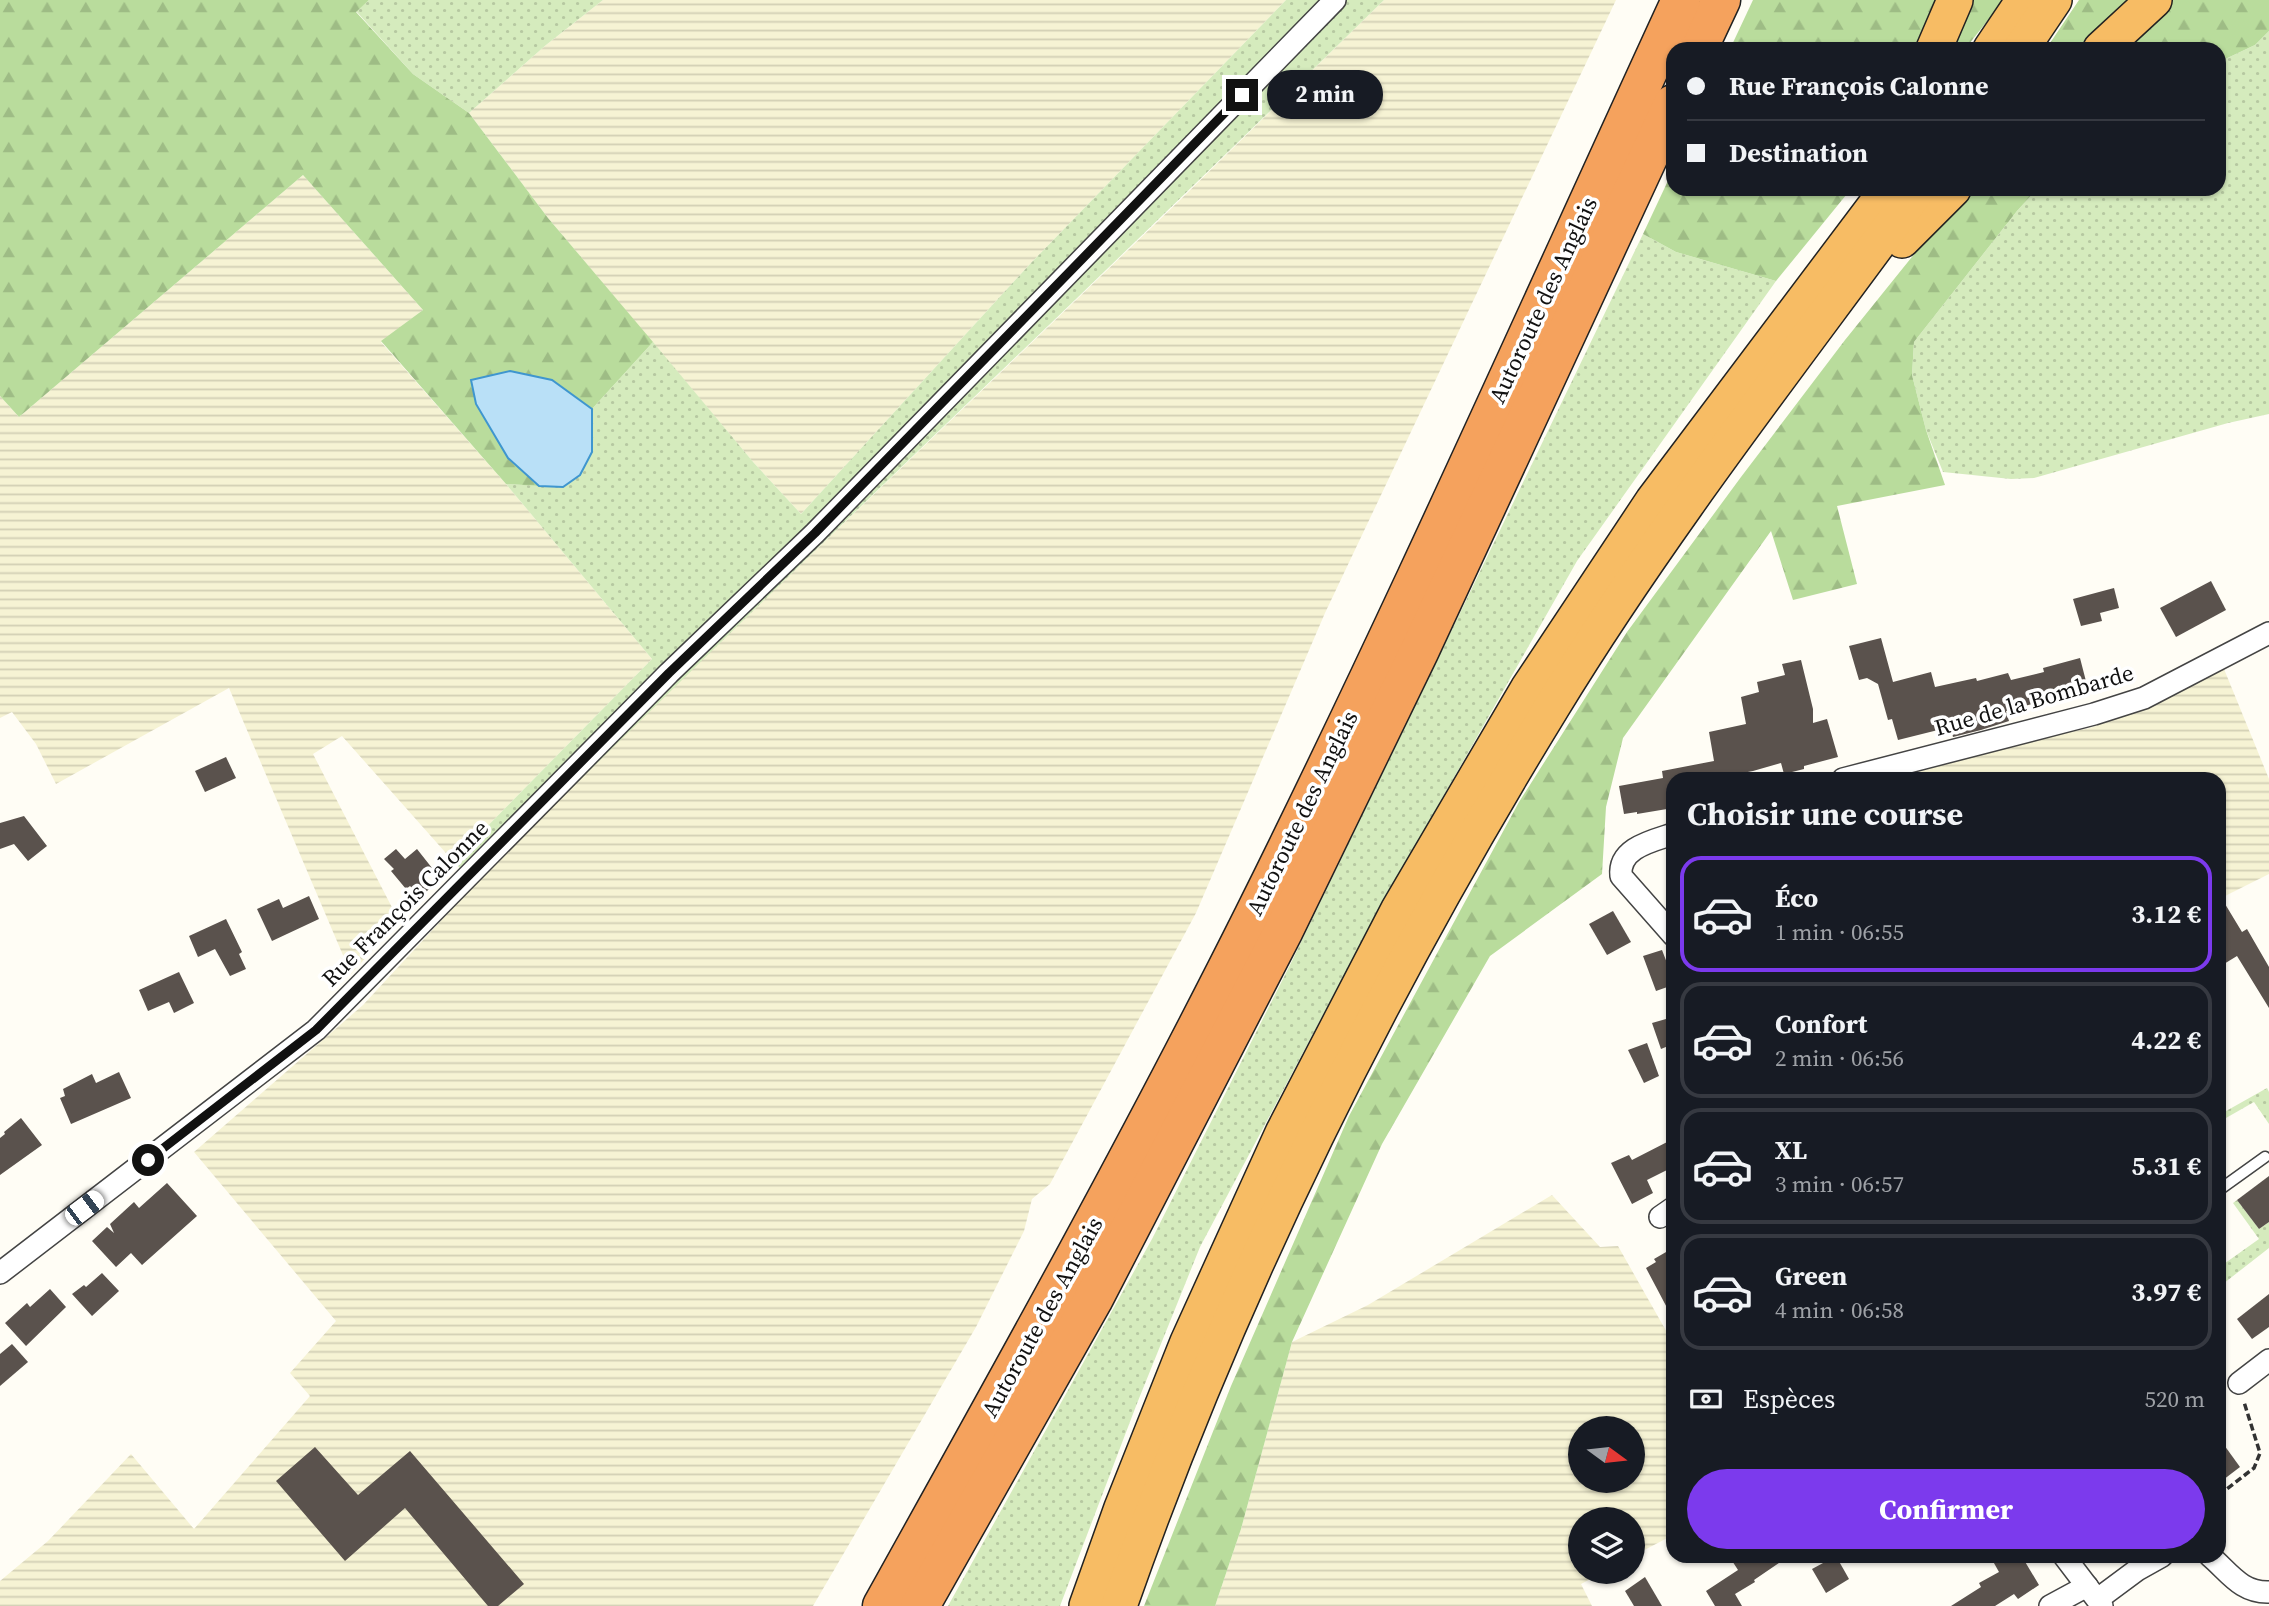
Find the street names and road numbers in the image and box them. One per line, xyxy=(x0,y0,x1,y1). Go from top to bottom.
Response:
street label: Autoroute des Anglais xyxy=(1481,192,1605,408)
street label: Rue de la Bombarde xyxy=(1931,656,2137,744)
street label: Autoroute des Anglais xyxy=(1238,705,1366,921)
street label: Rue François Calonne xyxy=(314,812,496,994)
street label: Autoroute des Anglais xyxy=(974,1211,1110,1423)

